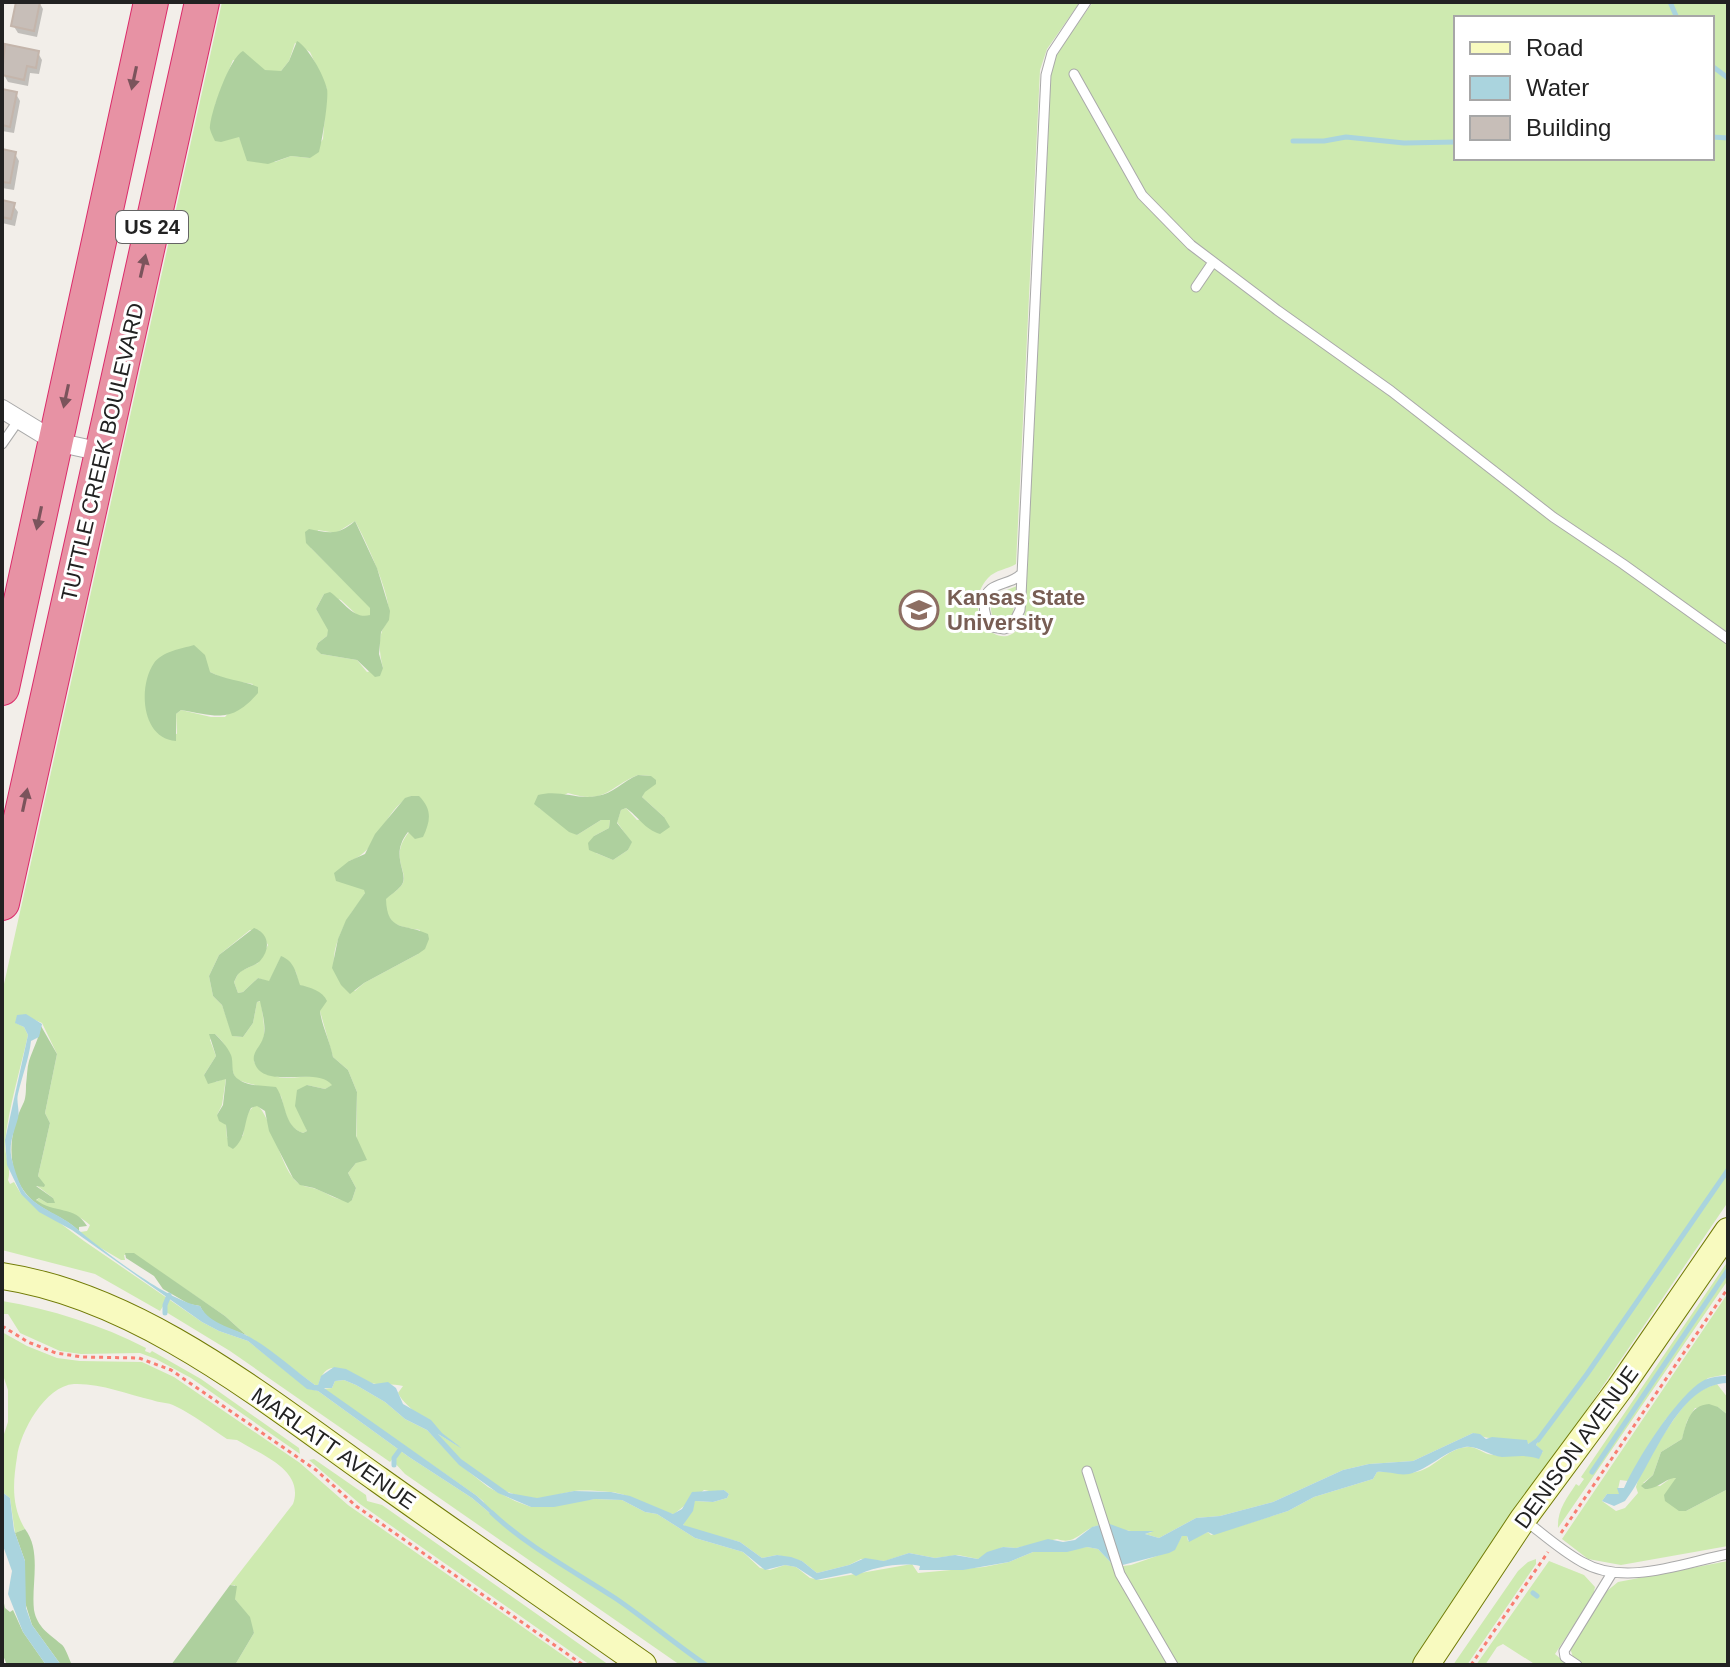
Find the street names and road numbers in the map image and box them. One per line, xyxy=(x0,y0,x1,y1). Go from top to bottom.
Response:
road number: US 24 xyxy=(116,211,188,243)
street label: TUTTLE CREEK BOULEVARD xyxy=(56,301,149,604)
street label: DENISON AVENUE xyxy=(1509,1361,1644,1533)
street label: MARLATT AVENUE xyxy=(247,1382,421,1514)

